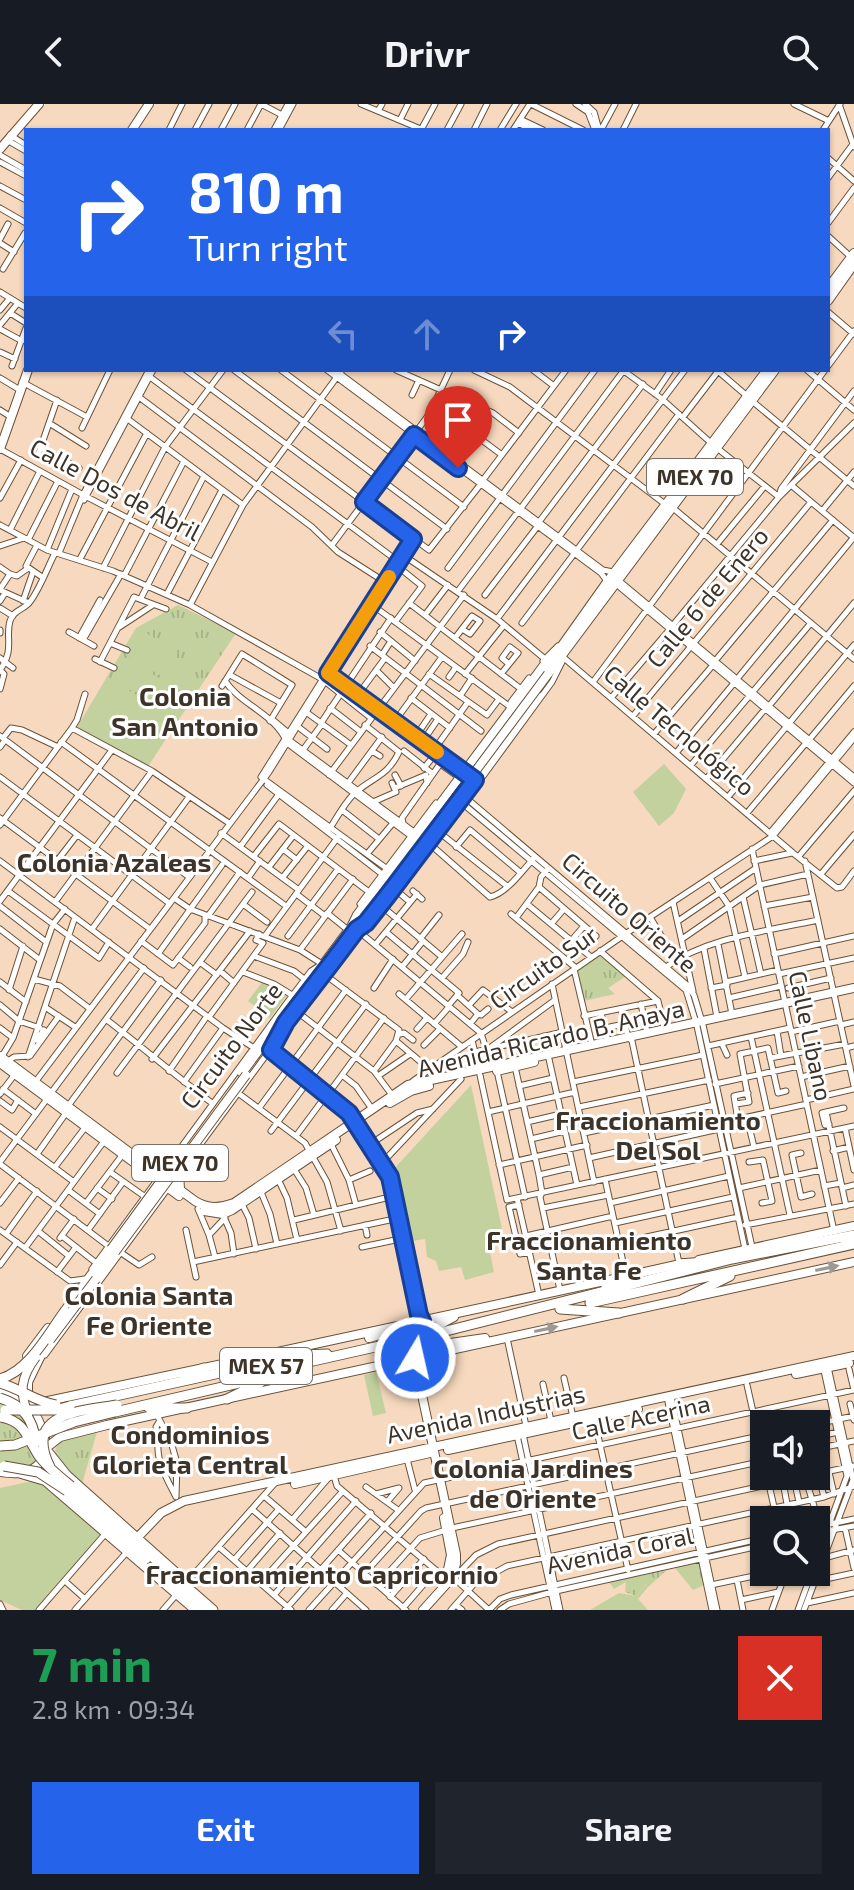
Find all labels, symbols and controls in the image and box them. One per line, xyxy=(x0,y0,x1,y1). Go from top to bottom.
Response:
icon: back xyxy=(32,30,76,74)
icon: search xyxy=(778,30,822,74)
text: Drivr xyxy=(384,31,470,74)
text: 810 m xyxy=(188,157,344,224)
icon: right xyxy=(56,160,160,264)
text: Turn right xyxy=(188,225,348,268)
icon: left xyxy=(321,312,365,356)
icon: ahead xyxy=(405,312,449,356)
icon: right xyxy=(489,312,533,356)
pin xyxy=(424,386,492,468)
icon: arrive xyxy=(436,398,480,442)
street label: Calle Dos de Abril xyxy=(25,431,206,546)
road number: MEX 70 xyxy=(647,459,743,495)
street label: Calle 6 de Enero xyxy=(640,521,774,673)
street label: Calle Tecnológico xyxy=(599,658,761,801)
district label: Colonia San Antonio xyxy=(111,680,259,741)
district label: Colonia Azaleas xyxy=(17,846,211,877)
street label: Circuito Oriente xyxy=(557,846,703,978)
street label: Circuito Sur xyxy=(484,919,603,1015)
street label: Calle Libano xyxy=(784,968,839,1103)
street label: Circuito Norte xyxy=(174,976,288,1114)
street label: Avenida Ricardo B. Anaya xyxy=(414,993,687,1082)
district label: Fraccionamiento Del Sol xyxy=(555,1104,761,1165)
road number: MEX 70 xyxy=(132,1145,228,1181)
district label: Fraccionamiento Santa Fe xyxy=(486,1224,692,1285)
one-way arrow xyxy=(815,1261,840,1274)
district label: Colonia Santa Fe Oriente xyxy=(65,1279,233,1340)
position arrow xyxy=(373,1316,457,1400)
one-way arrow xyxy=(534,1322,559,1335)
road number: MEX 57 xyxy=(220,1348,312,1384)
street label: Avenida Industrias xyxy=(384,1378,588,1449)
street label: Calle Acerina xyxy=(569,1388,713,1445)
map controls xyxy=(750,1410,830,1586)
button: sound xyxy=(750,1410,830,1490)
district label: Condominios Glorieta Central xyxy=(92,1418,288,1479)
district label: Colonia Jardines de Oriente xyxy=(433,1452,633,1513)
button: search xyxy=(750,1506,830,1586)
street label: Avenida Coral xyxy=(544,1520,696,1579)
district label: Fraccionamiento Capricornio xyxy=(146,1558,498,1589)
text: 7 min xyxy=(32,1634,152,1692)
button: close xyxy=(738,1636,822,1720)
text: 2.8 km · 09:34 xyxy=(32,1693,195,1724)
button: Exit xyxy=(32,1782,419,1874)
button: Share xyxy=(435,1782,822,1874)

